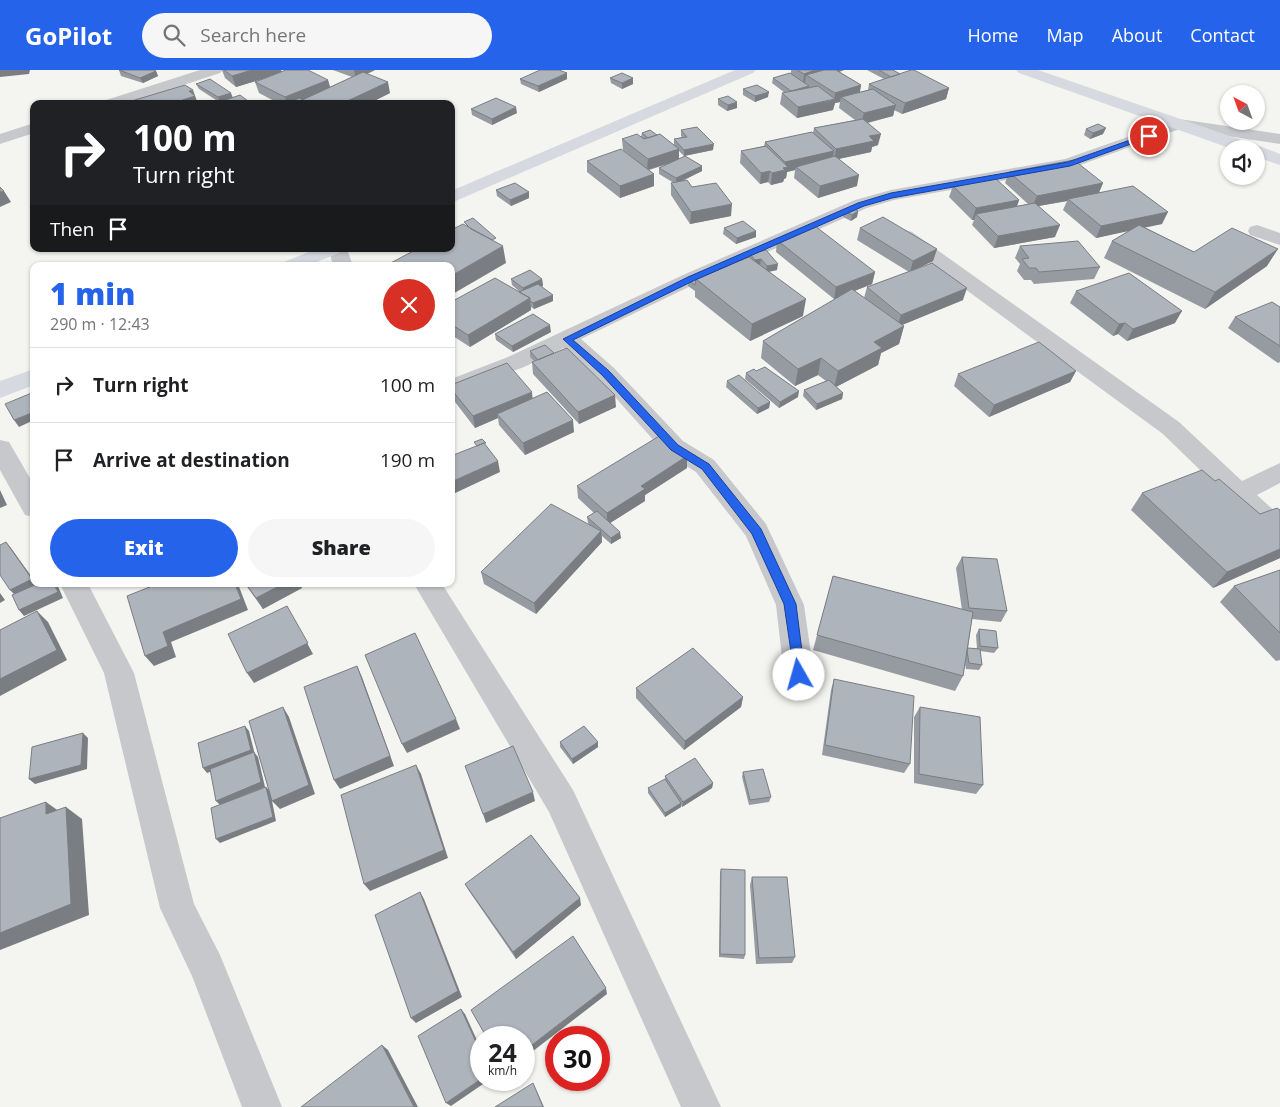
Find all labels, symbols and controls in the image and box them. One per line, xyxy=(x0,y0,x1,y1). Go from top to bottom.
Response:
search box xyxy=(142,13,492,58)
text: GoPilot xyxy=(25,19,112,52)
icon: search xyxy=(160,21,188,49)
text: Search here xyxy=(200,22,306,48)
text: Home xyxy=(968,23,1018,47)
text: Map xyxy=(1046,23,1084,47)
text: About xyxy=(1112,23,1162,47)
text: Contact xyxy=(1190,23,1255,47)
north arrow xyxy=(1220,85,1265,130)
map controls xyxy=(1220,85,1265,185)
text: 100 m xyxy=(133,114,237,161)
pin xyxy=(1128,115,1170,157)
icon: right xyxy=(50,120,115,185)
icon: arrive xyxy=(1135,122,1163,150)
button: sound xyxy=(1220,140,1265,185)
text: Turn right xyxy=(133,159,235,189)
icon: arrive xyxy=(104,215,132,243)
text: Then xyxy=(50,216,94,242)
text: 1 min xyxy=(50,273,135,314)
button: close xyxy=(383,279,435,331)
text: 290 m · 12:43 xyxy=(50,313,150,335)
icon: right xyxy=(50,371,78,399)
text: Turn right xyxy=(93,372,188,398)
text: 100 m xyxy=(380,372,435,398)
icon: arrive xyxy=(50,446,78,474)
text: Arrive at destination xyxy=(93,447,290,473)
text: 190 m xyxy=(380,447,435,473)
button: Exit xyxy=(50,519,238,577)
button: Share xyxy=(248,519,435,577)
position arrow xyxy=(772,648,824,700)
speed limit sign: 30 xyxy=(545,1026,610,1091)
text: 24 xyxy=(488,1035,517,1069)
text: km/h xyxy=(488,1062,517,1079)

